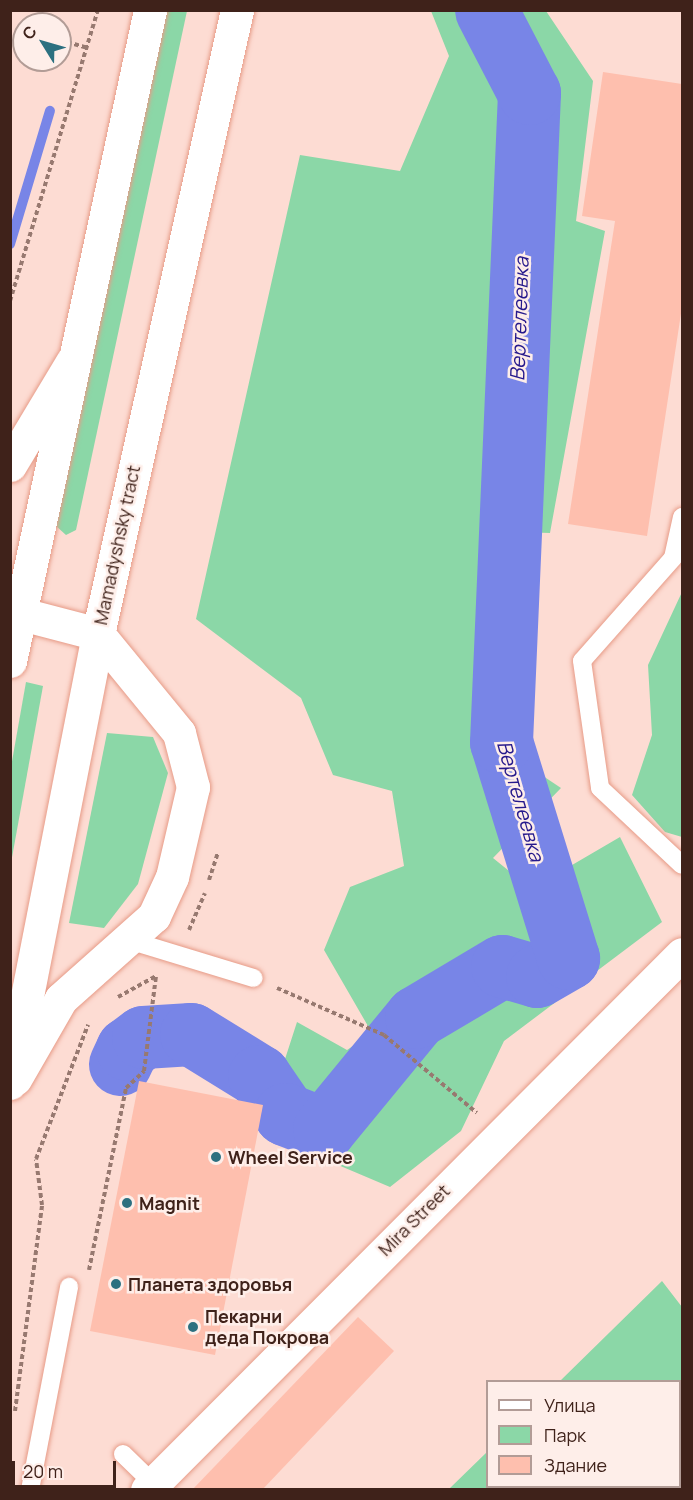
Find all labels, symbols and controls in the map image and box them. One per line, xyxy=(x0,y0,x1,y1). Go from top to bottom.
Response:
north arrow xyxy=(12,12,72,72)
text: С xyxy=(17,21,42,44)
water label: Вертелеевка xyxy=(505,256,533,382)
street label: Mamadyshsky tract xyxy=(90,463,144,627)
water label: Вертелеевка xyxy=(492,738,550,864)
place label: Wheel Service xyxy=(228,1146,353,1168)
marker: Wheel Service xyxy=(209,1150,223,1164)
street label: Mira Street xyxy=(374,1180,454,1260)
place label: Magnit xyxy=(139,1192,200,1214)
marker: Magnit xyxy=(120,1196,134,1210)
place label: Планета здоровья xyxy=(128,1273,292,1295)
marker: Планета здоровья xyxy=(109,1277,123,1291)
place label: Пекарни деда Покрова xyxy=(205,1306,329,1348)
marker: Пекарни деда Покрова xyxy=(186,1320,200,1334)
legend xyxy=(486,1380,681,1488)
text: Улица xyxy=(544,1393,596,1417)
text: Парк xyxy=(544,1423,586,1447)
scale bar xyxy=(15,1449,118,1487)
text: Здание xyxy=(544,1453,607,1477)
text: 20 m xyxy=(23,1459,63,1483)

